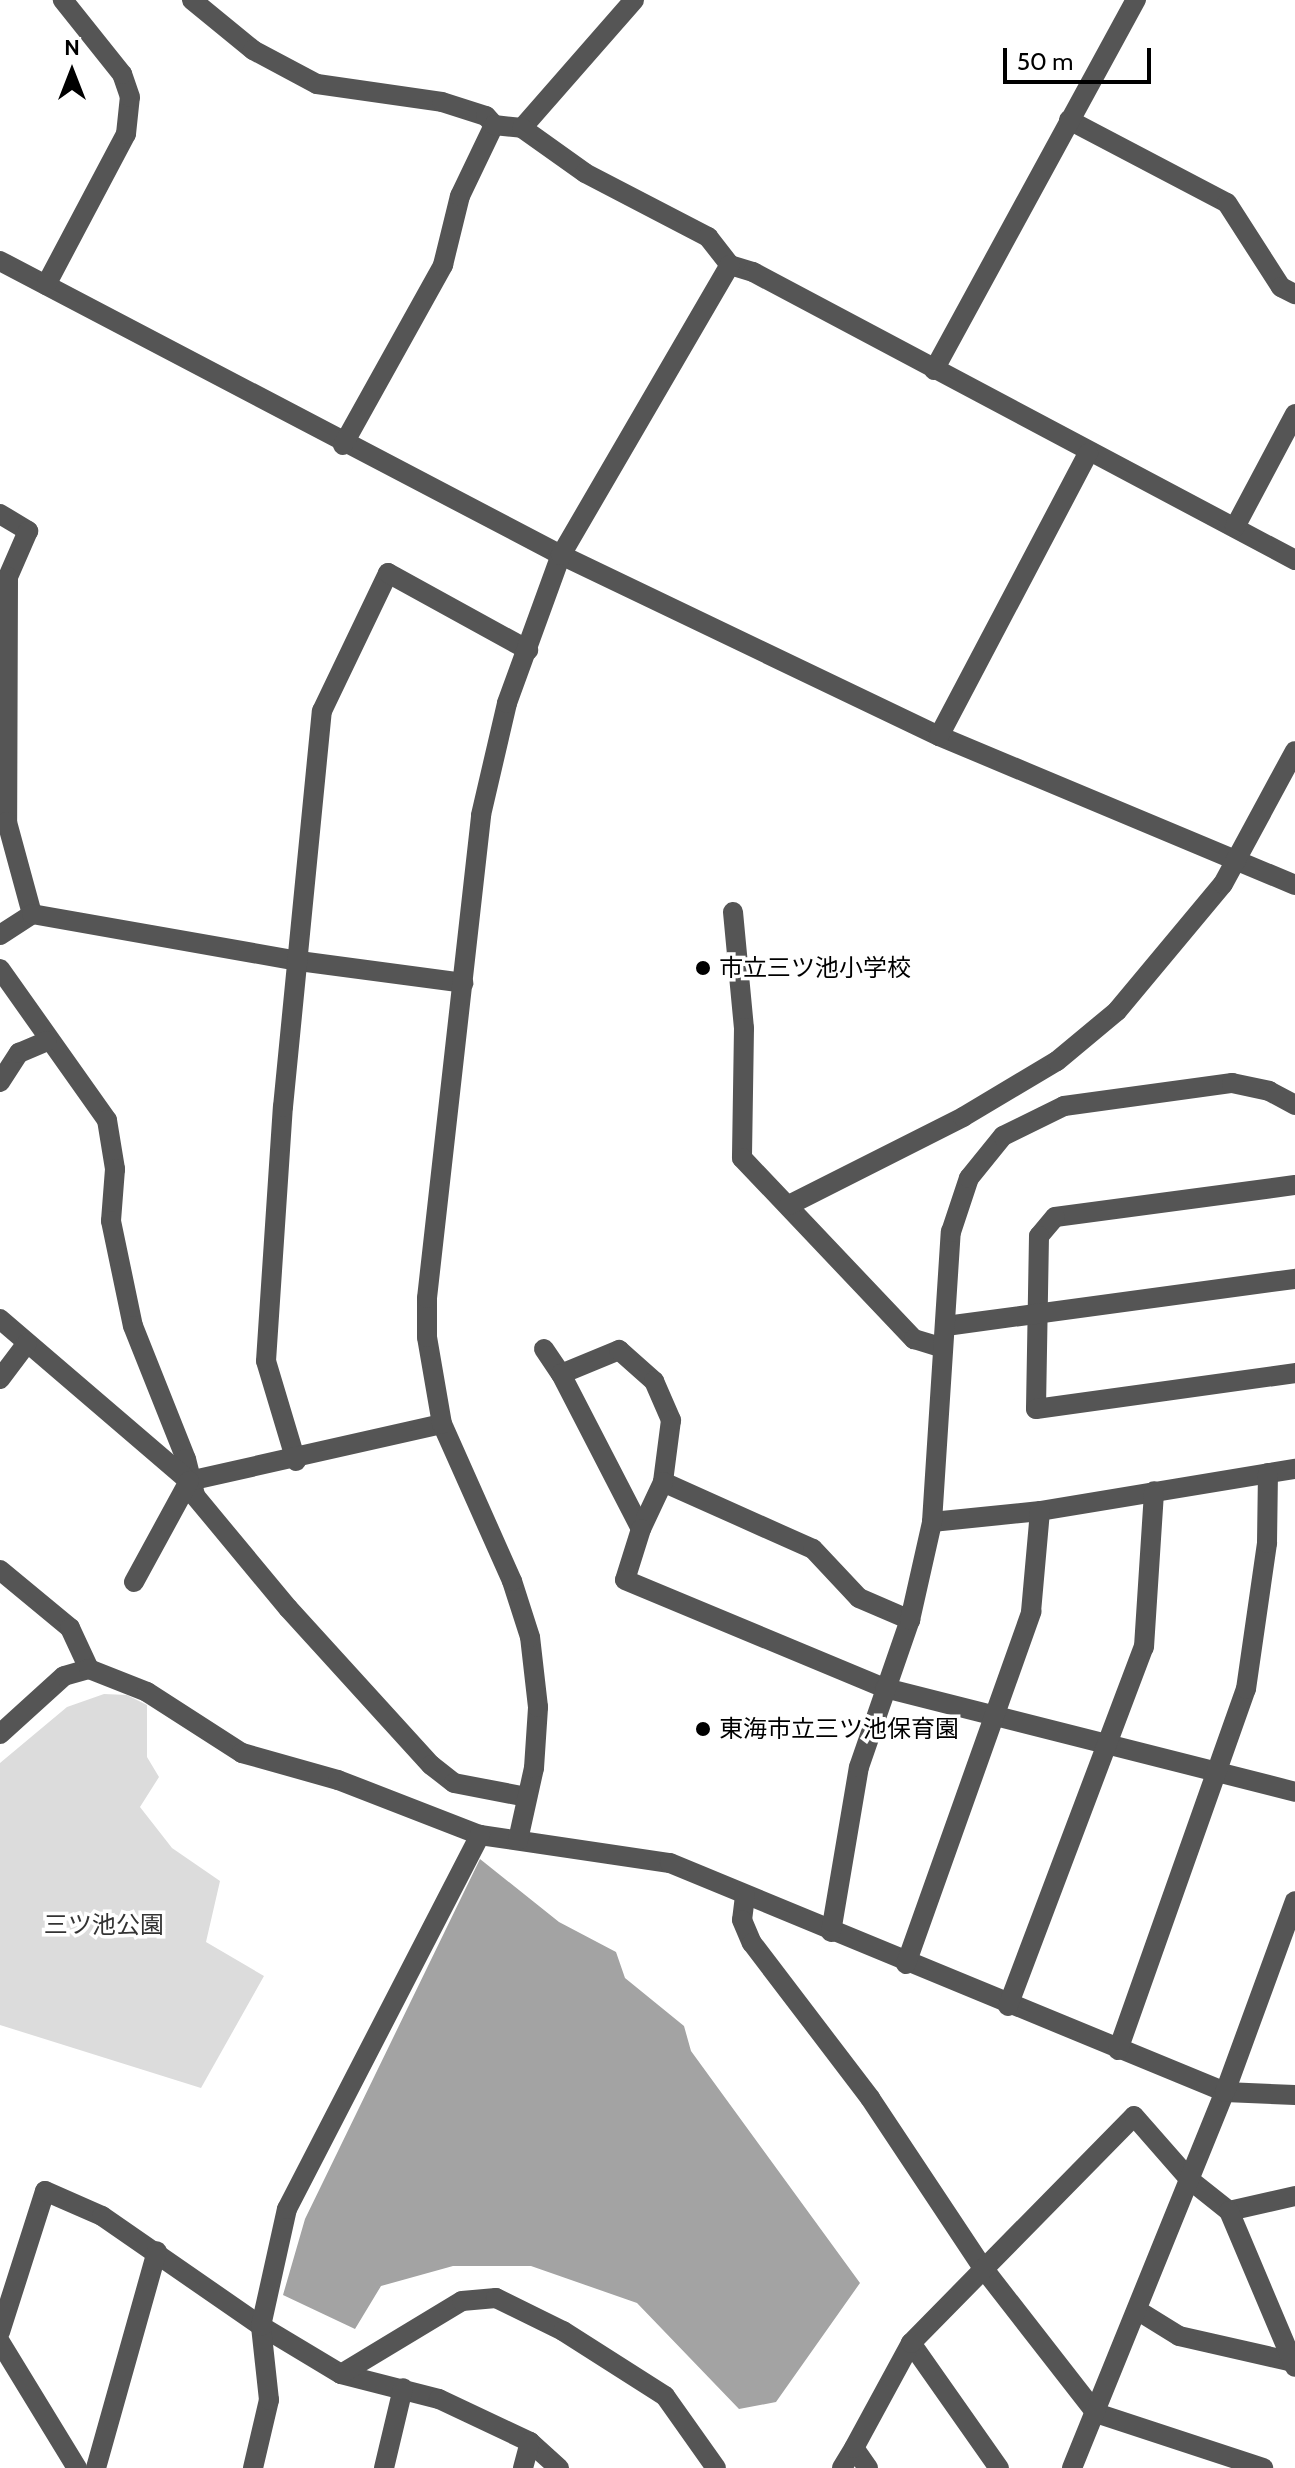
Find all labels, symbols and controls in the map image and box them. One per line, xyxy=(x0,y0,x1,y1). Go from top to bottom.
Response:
north arrow xyxy=(32,32,112,112)
scale bar xyxy=(1007,32,1155,82)
text: N xyxy=(64,34,80,61)
text: 50 m xyxy=(1017,47,1073,76)
place label: 市立三ツ池小学校 xyxy=(719,954,911,982)
marker: 市立三ツ池小学校 xyxy=(694,959,712,977)
place label: 東海市立三ツ池保育園 xyxy=(719,1715,959,1743)
marker: 東海市立三ツ池保育園 xyxy=(694,1720,712,1738)
park label: 三ツ池公園 xyxy=(44,1911,164,1939)

